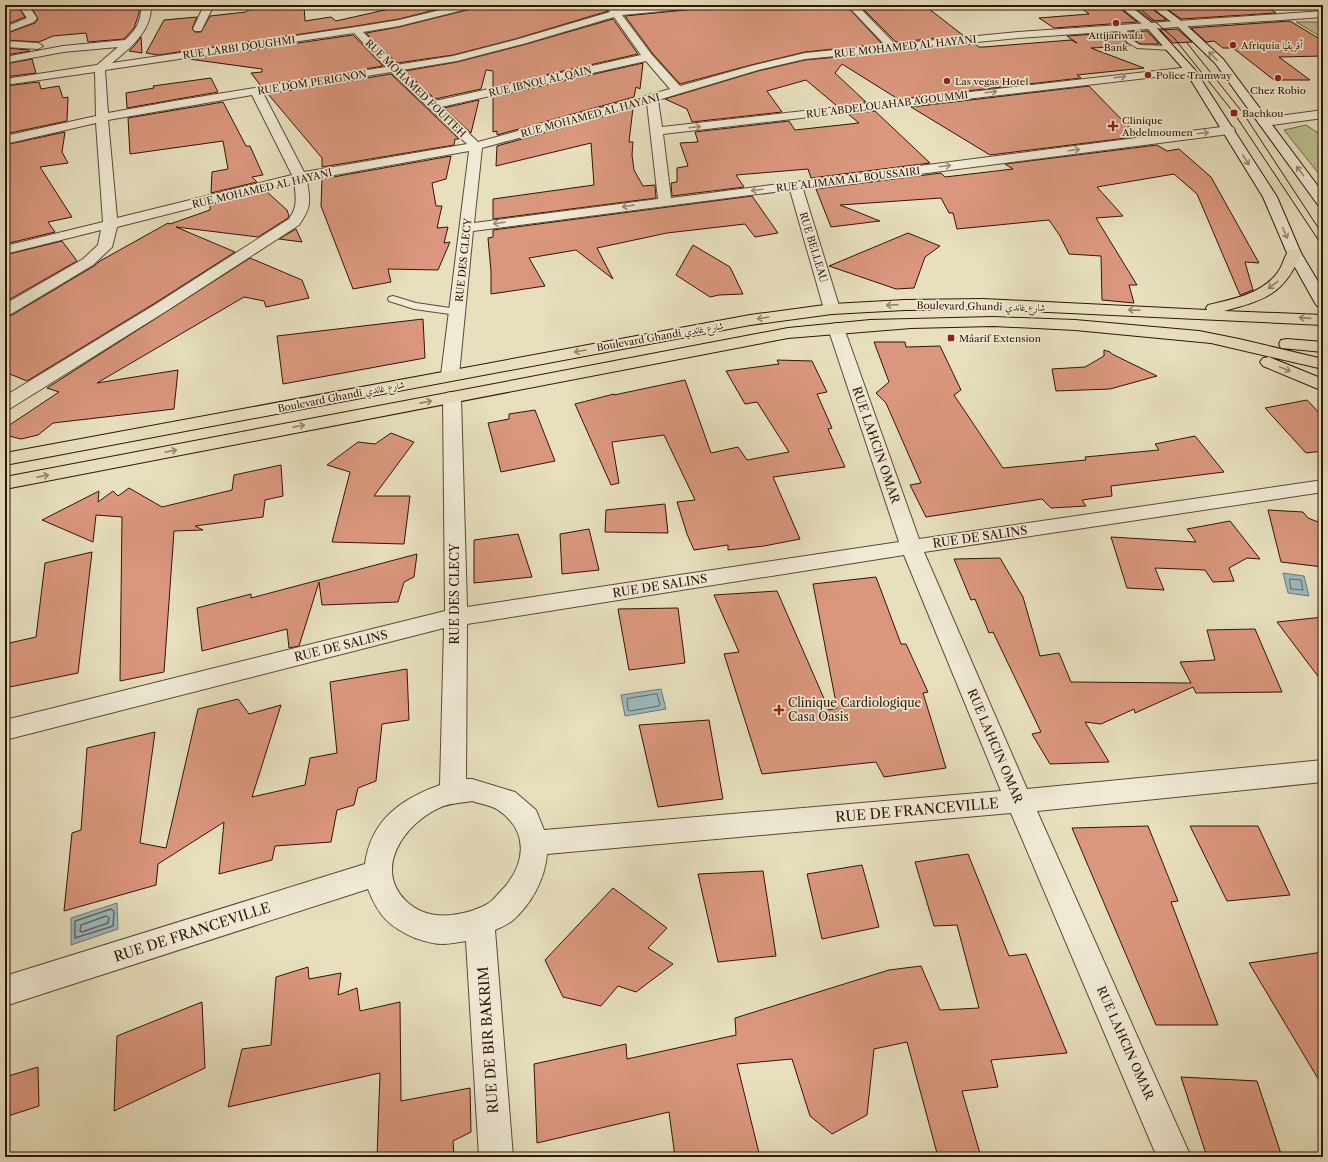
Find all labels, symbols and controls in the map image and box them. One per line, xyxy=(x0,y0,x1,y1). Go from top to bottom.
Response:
marker: Attijariwafa Bank xyxy=(1111,18,1121,28)
place label: Attijariwafa Bank xyxy=(1088,29,1144,54)
street label: RUE LARBI DOUGHMI xyxy=(182,33,296,62)
street label: RUE MOHAMED AL HAYANI xyxy=(833,33,977,60)
street label: RUE MOHAMED FOUITEH xyxy=(362,37,469,140)
place label: Afriquia أفريقيا xyxy=(1240,38,1303,52)
marker: Afriquia أفريقيا xyxy=(1228,40,1238,50)
one-way arrow xyxy=(1209,51,1218,61)
street label: RUE IBNOU AL QAIN xyxy=(487,63,593,100)
street label: RUE DOM PERIGNON xyxy=(256,67,368,98)
place label: Police Tramway xyxy=(1156,69,1232,82)
marker: Police Tramway xyxy=(1143,70,1153,80)
one-way arrow xyxy=(1113,73,1126,81)
marker: Chez Robio xyxy=(1273,73,1283,83)
place label: Las vegas Hotel xyxy=(955,75,1028,88)
marker: Las vegas Hotel xyxy=(942,76,952,86)
place label: Chez Robio xyxy=(1250,84,1306,97)
street label: RUE ABDELOUAHAB AGOUMMI xyxy=(805,88,969,121)
one-way arrow xyxy=(984,88,997,96)
street label: RUE MOHAMED AL HAYANI xyxy=(519,91,661,140)
place label: Bachkou xyxy=(1242,107,1283,120)
marker: Bachkou xyxy=(1229,108,1239,118)
place label: Clinique Abdelmoumen xyxy=(1121,114,1194,139)
marker: Clinique Abdelmoumen xyxy=(1107,120,1119,132)
one-way arrow xyxy=(688,123,701,130)
one-way arrow xyxy=(1196,129,1209,137)
one-way arrow xyxy=(1067,146,1080,154)
one-way arrow xyxy=(1242,154,1250,165)
one-way arrow xyxy=(938,163,951,170)
street label: RUE ALIMAM AL BOUSSAIRI xyxy=(775,164,921,195)
one-way arrow xyxy=(1296,165,1304,176)
street label: RUE MOHAMED AL HAYANI xyxy=(191,166,334,211)
one-way arrow xyxy=(751,187,764,194)
one-way arrow xyxy=(622,202,635,210)
street label: RUE BELLEAU xyxy=(797,210,830,284)
street label: RUE DES CLECY xyxy=(453,217,474,302)
one-way arrow xyxy=(493,220,506,227)
one-way arrow xyxy=(1282,226,1290,238)
one-way arrow xyxy=(1268,281,1279,290)
street label: Boulevard Ghandi شارع غاندي xyxy=(916,299,1046,317)
one-way arrow xyxy=(886,302,899,309)
one-way arrow xyxy=(1128,307,1141,314)
one-way arrow xyxy=(757,314,770,322)
one-way arrow xyxy=(1299,315,1312,322)
street label: Boulevard Ghandi شارع غاندي xyxy=(595,319,726,357)
place label: Mâarif Extension xyxy=(959,332,1042,345)
marker: Mâarif Extension xyxy=(946,333,956,343)
one-way arrow xyxy=(574,347,587,355)
one-way arrow xyxy=(1279,366,1291,373)
street label: Boulevard Ghandi شارع غاندي xyxy=(277,378,406,418)
street label: RUE LAHCIN OMAR xyxy=(849,384,904,506)
one-way arrow xyxy=(419,397,432,405)
one-way arrow xyxy=(292,422,305,430)
one-way arrow xyxy=(164,447,177,455)
one-way arrow xyxy=(36,472,49,480)
street label: RUE DE SALINS xyxy=(931,522,1028,551)
street label: RUE DES CLECY xyxy=(447,543,462,644)
street label: RUE DE SALINS xyxy=(611,571,708,600)
street label: RUE DE SALINS xyxy=(293,627,389,664)
street label: RUE LAHCIN OMAR xyxy=(965,686,1027,806)
place label: Clinique Cardiologique Casa Oasis xyxy=(788,695,922,724)
marker: Clinique Cardiologique Casa Oasis xyxy=(773,704,785,716)
street label: RUE DE FRANCEVILLE xyxy=(835,794,999,826)
street label: RUE DE FRANCEVILLE xyxy=(111,898,273,966)
street label: RUE DE BIR BAKRIM xyxy=(474,966,502,1114)
street label: RUE LAHCIN OMAR xyxy=(1094,984,1158,1103)

